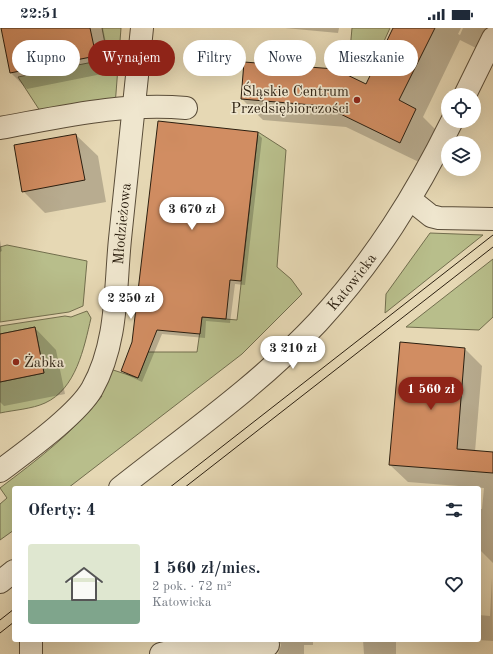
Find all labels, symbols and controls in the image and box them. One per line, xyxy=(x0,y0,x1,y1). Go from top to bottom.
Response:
text: 22:51 xyxy=(20,7,59,22)
chip: Kupno xyxy=(12,40,80,76)
chip: Wynajem xyxy=(88,40,175,76)
chip: Filtry xyxy=(183,40,246,76)
chip: Nowe xyxy=(254,40,316,76)
chip: Mieszkanie xyxy=(324,40,418,76)
place label: Śląskie Centrum Przedsiębiorczości xyxy=(231,81,349,117)
map controls xyxy=(441,88,481,176)
button: locate xyxy=(441,88,481,128)
marker: Śląskie Centrum Przedsiębiorczości xyxy=(352,95,362,105)
button: layers xyxy=(441,136,481,176)
street label: Młodzieżowa xyxy=(112,182,135,265)
pin: 3 670 zł xyxy=(151,197,233,231)
text: 3 670 zł xyxy=(168,203,216,216)
street label: Katowicka xyxy=(326,251,380,314)
pin: 2 250 zł xyxy=(90,286,172,320)
text: 2 250 zł xyxy=(107,292,155,305)
pin: 3 210 zł xyxy=(252,336,334,370)
text: 3 210 zł xyxy=(269,342,317,355)
place label: Żabka xyxy=(24,353,65,371)
marker: Żabka xyxy=(11,357,21,367)
pin: 1 560 zł xyxy=(390,377,472,411)
text: 1 560 zł xyxy=(407,383,455,396)
icon: filters xyxy=(443,499,465,521)
text: Oferty: 4 xyxy=(28,502,96,519)
icon: home xyxy=(60,560,108,608)
text: 1 560 zł/mies. xyxy=(152,560,260,577)
icon: heart xyxy=(443,573,465,595)
text: 2 pok. · 72 m² xyxy=(152,580,232,593)
text: Katowicka xyxy=(152,596,212,609)

